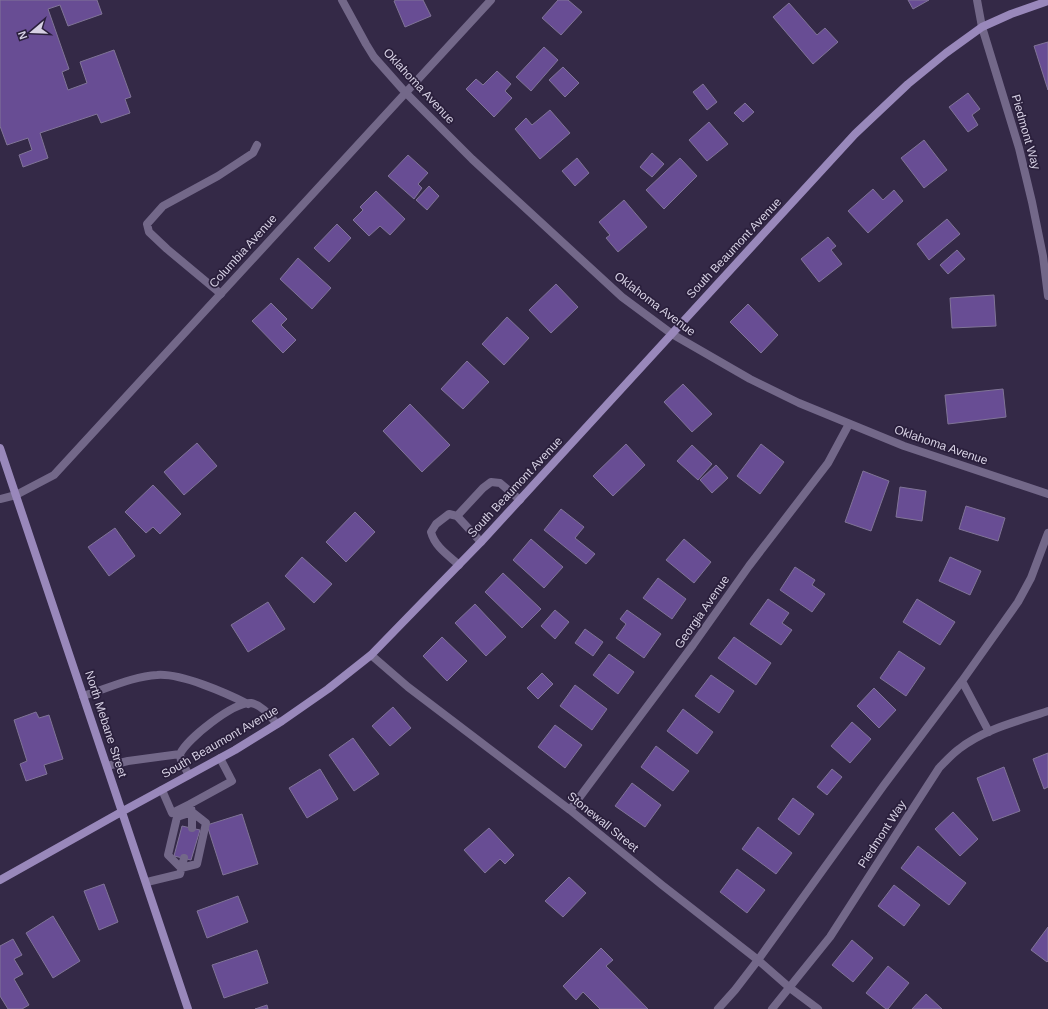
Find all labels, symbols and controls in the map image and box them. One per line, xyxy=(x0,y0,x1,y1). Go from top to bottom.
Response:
north arrow xyxy=(12,12,52,52)
text: N xyxy=(16,29,30,41)
street label: Oklahoma Avenue xyxy=(381,45,458,127)
street label: Piedmont Way xyxy=(1009,93,1043,171)
street label: South Beaumont Avenue xyxy=(684,195,785,301)
street label: Columbia Avenue xyxy=(206,211,280,291)
street label: Oklahoma Avenue xyxy=(612,269,699,339)
street label: Oklahoma Avenue xyxy=(892,422,990,468)
street label: South Beaumont Avenue xyxy=(465,434,566,540)
street label: Georgia Avenue xyxy=(672,573,733,651)
street label: North Mebane Street xyxy=(82,669,130,780)
street label: South Beaumont Avenue xyxy=(159,703,281,781)
street label: Stonewall Street xyxy=(565,789,642,855)
street label: Piedmont Way xyxy=(855,798,909,870)

